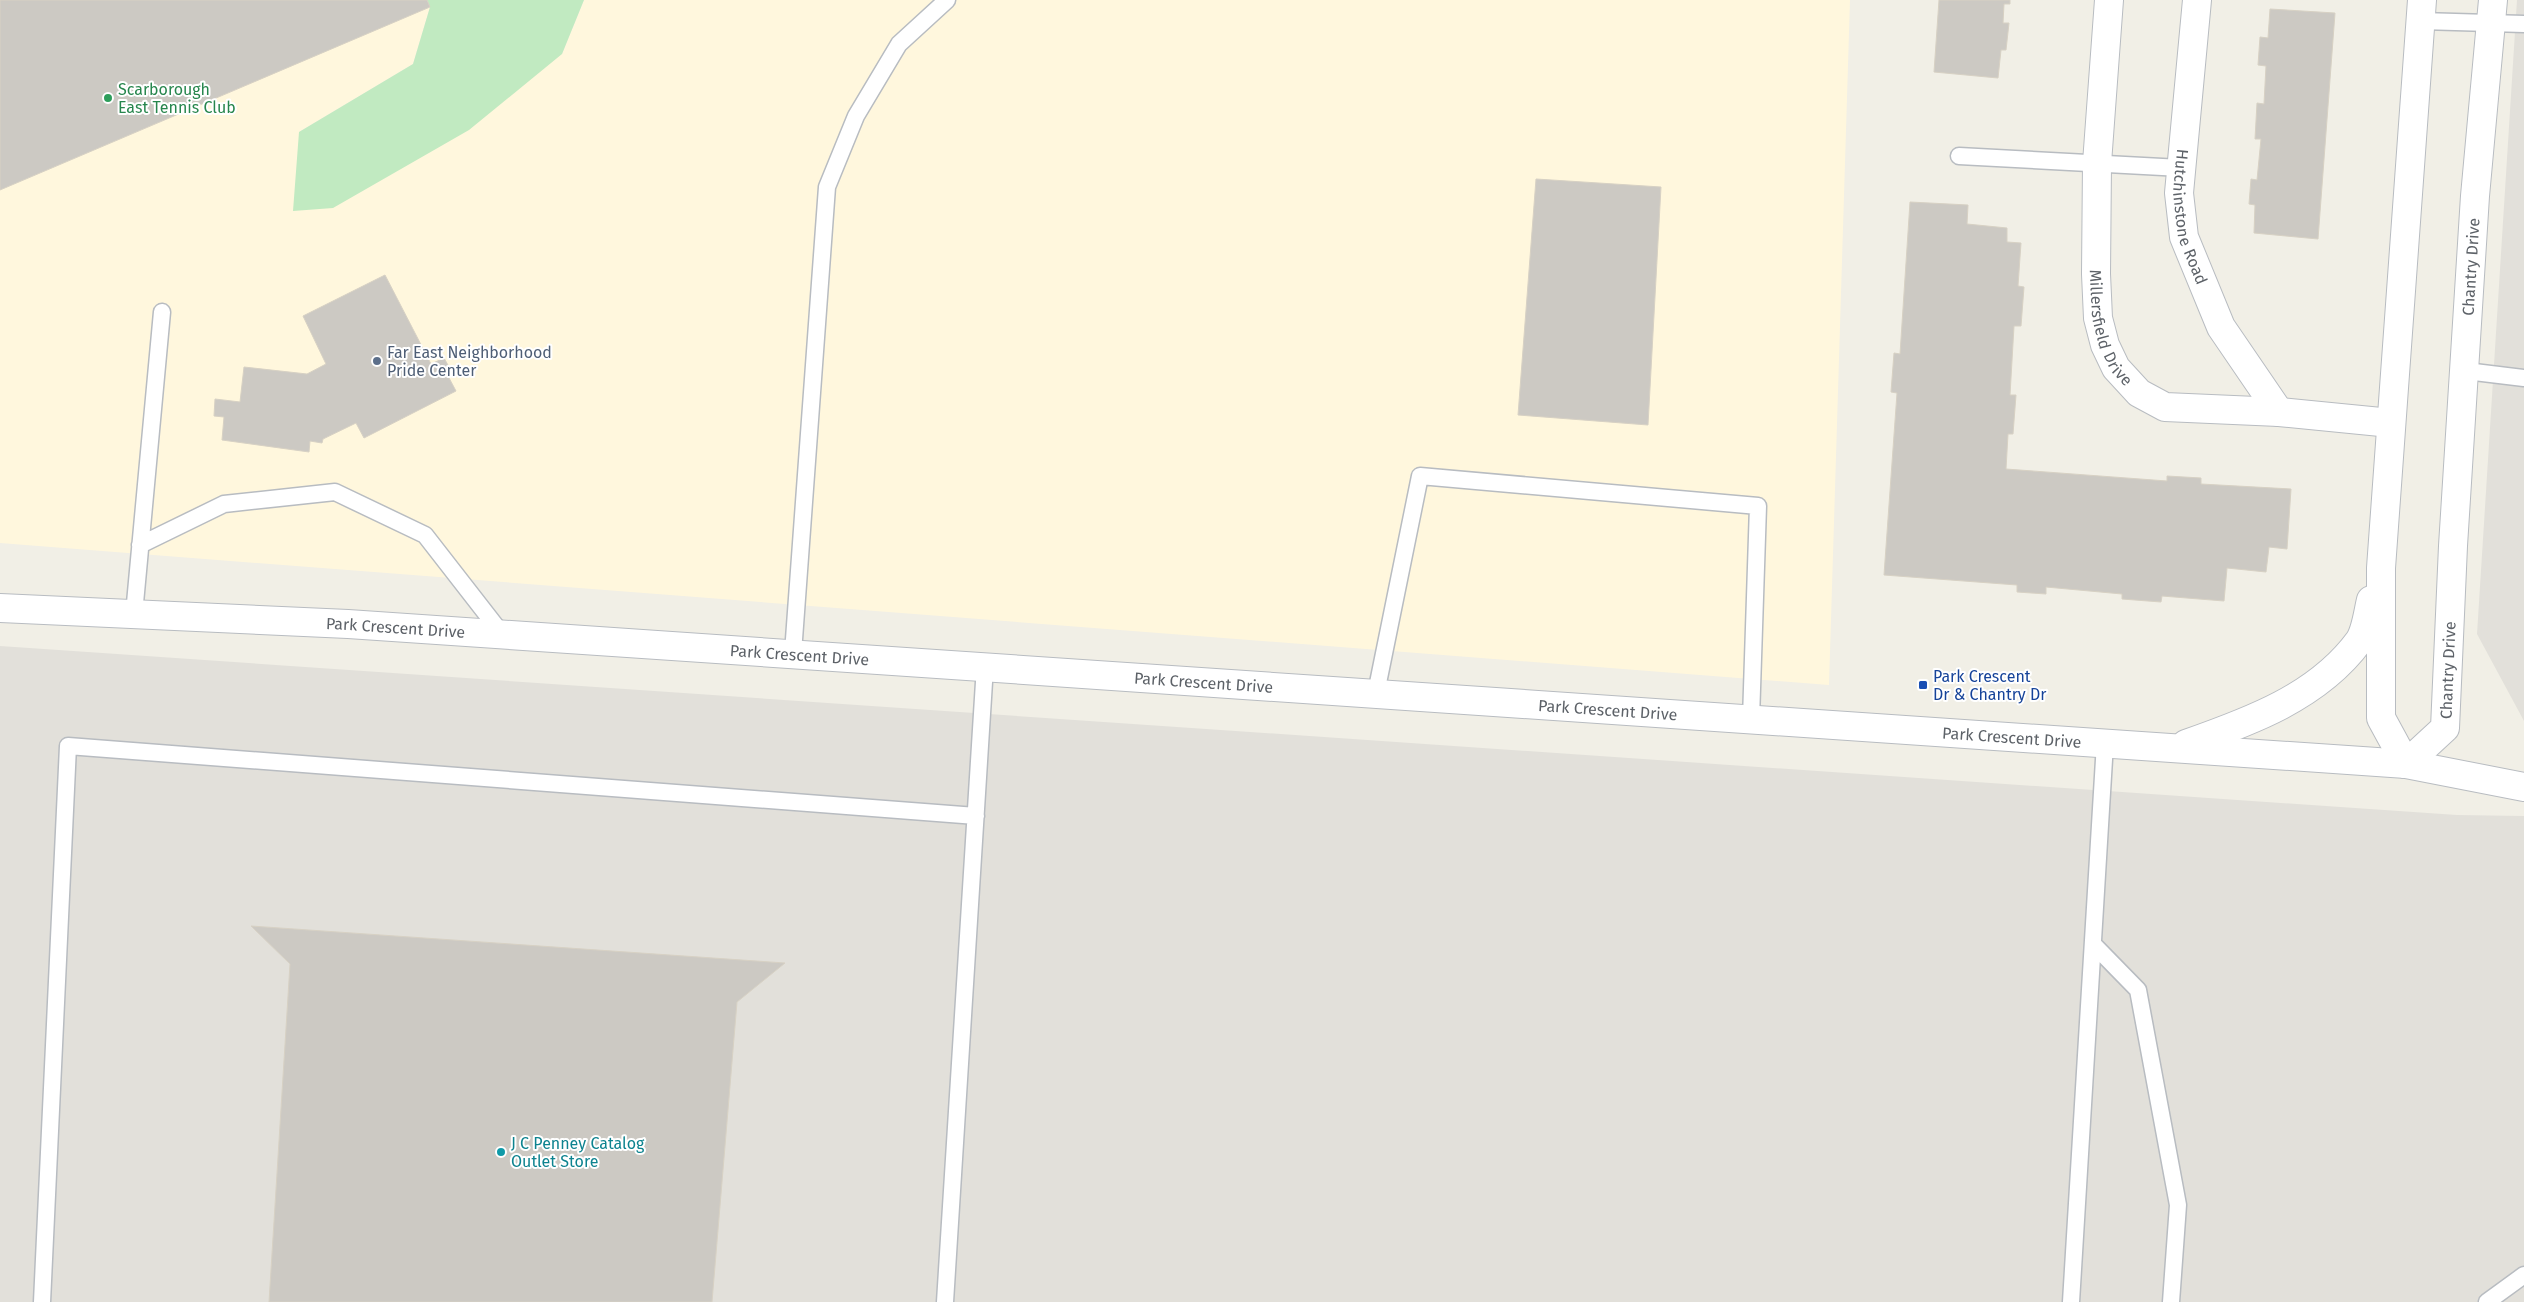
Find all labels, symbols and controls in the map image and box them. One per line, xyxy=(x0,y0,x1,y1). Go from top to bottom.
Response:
place label: Scarborough East Tennis Club xyxy=(118,80,236,117)
marker: Scarborough East Tennis Club xyxy=(102,92,114,104)
street label: Hutchinstone Road xyxy=(2169,148,2211,287)
street label: Chantry Drive xyxy=(2458,217,2484,316)
street label: Millersfield Drive xyxy=(2086,269,2136,390)
place label: Far East Neighborhood Pride Center xyxy=(387,343,552,380)
marker: Far East Neighborhood Pride Center xyxy=(371,355,383,367)
street label: Park Crescent Drive xyxy=(325,614,466,642)
street label: Chantry Drive xyxy=(2436,621,2460,720)
street label: Park Crescent Drive xyxy=(729,641,870,669)
place label: Park Crescent Dr & Chantry Dr xyxy=(1933,667,2047,704)
street label: Park Crescent Drive xyxy=(1133,668,1274,697)
marker: Park Crescent Dr & Chantry Dr xyxy=(1917,679,1929,691)
street label: Park Crescent Drive xyxy=(1537,696,1678,724)
street label: Park Crescent Drive xyxy=(1942,723,2082,752)
place label: J C Penney Catalog Outlet Store xyxy=(511,1134,645,1171)
marker: J C Penney Catalog Outlet Store xyxy=(495,1146,507,1158)

